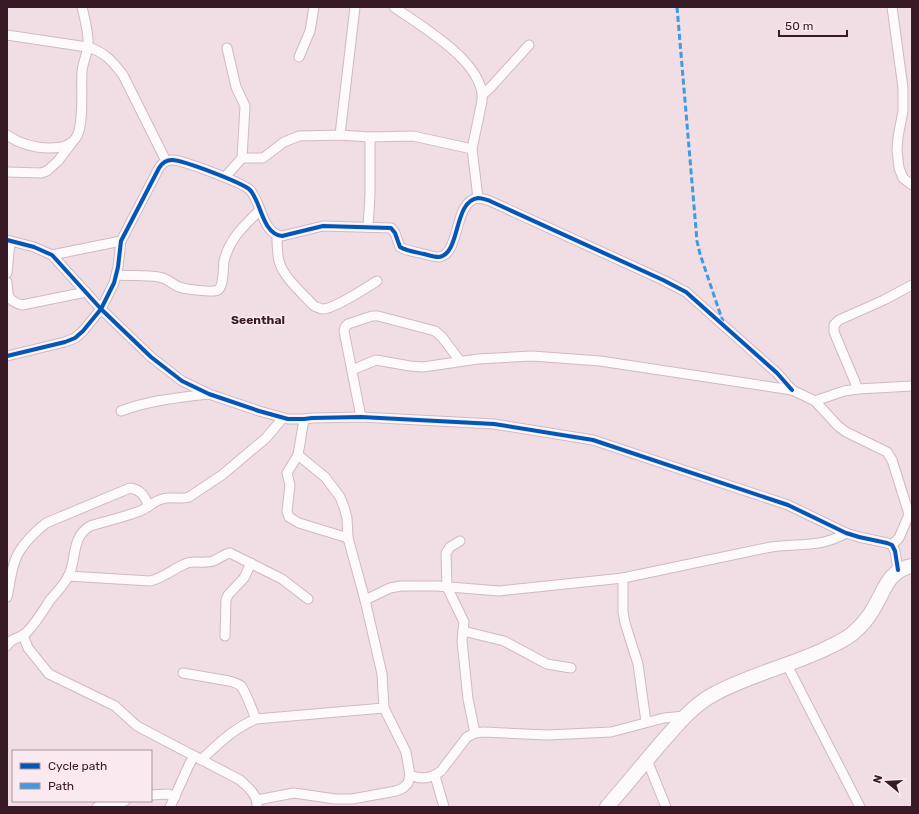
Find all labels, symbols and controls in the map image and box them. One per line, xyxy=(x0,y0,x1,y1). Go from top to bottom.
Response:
scale bar xyxy=(779,12,847,38)
text: 50 m xyxy=(785,19,813,33)
district label: Seenthal xyxy=(231,313,285,327)
legend xyxy=(12,750,152,802)
text: Cycle path xyxy=(48,759,107,773)
north arrow xyxy=(867,762,907,802)
text: N xyxy=(871,773,885,785)
text: Path xyxy=(48,779,74,793)

